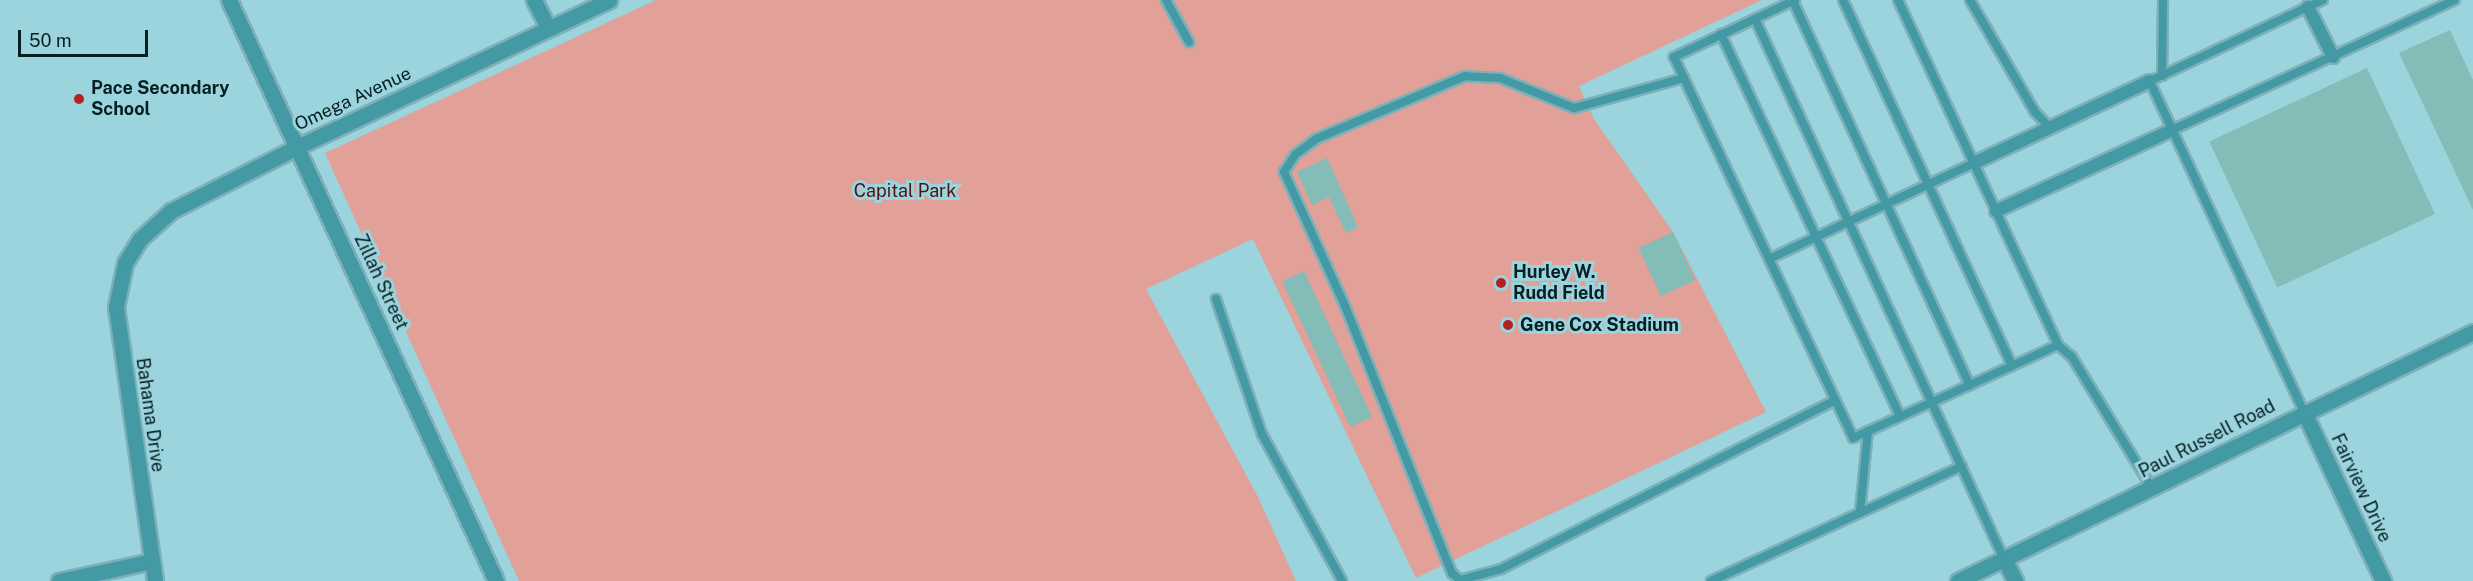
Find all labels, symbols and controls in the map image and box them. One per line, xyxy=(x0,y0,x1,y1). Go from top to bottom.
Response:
scale bar xyxy=(21,18,152,56)
text: 50 m xyxy=(29,30,72,51)
street label: Omega Avenue xyxy=(291,63,415,135)
place label: Pace Secondary School xyxy=(91,78,229,121)
marker: Pace Secondary School xyxy=(72,92,86,106)
park label: Capital Park xyxy=(854,180,956,202)
street label: Zillah Street xyxy=(349,231,413,333)
place label: Hurley W. Rudd Field xyxy=(1513,262,1605,304)
marker: Hurley W. Rudd Field xyxy=(1494,276,1508,290)
place label: Gene Cox Stadium xyxy=(1520,314,1679,336)
marker: Gene Cox Stadium xyxy=(1501,318,1515,332)
street label: Bahama Drive xyxy=(131,356,169,474)
street label: Paul Russell Road xyxy=(2135,395,2279,483)
street label: Fairview Drive xyxy=(2326,430,2396,546)

